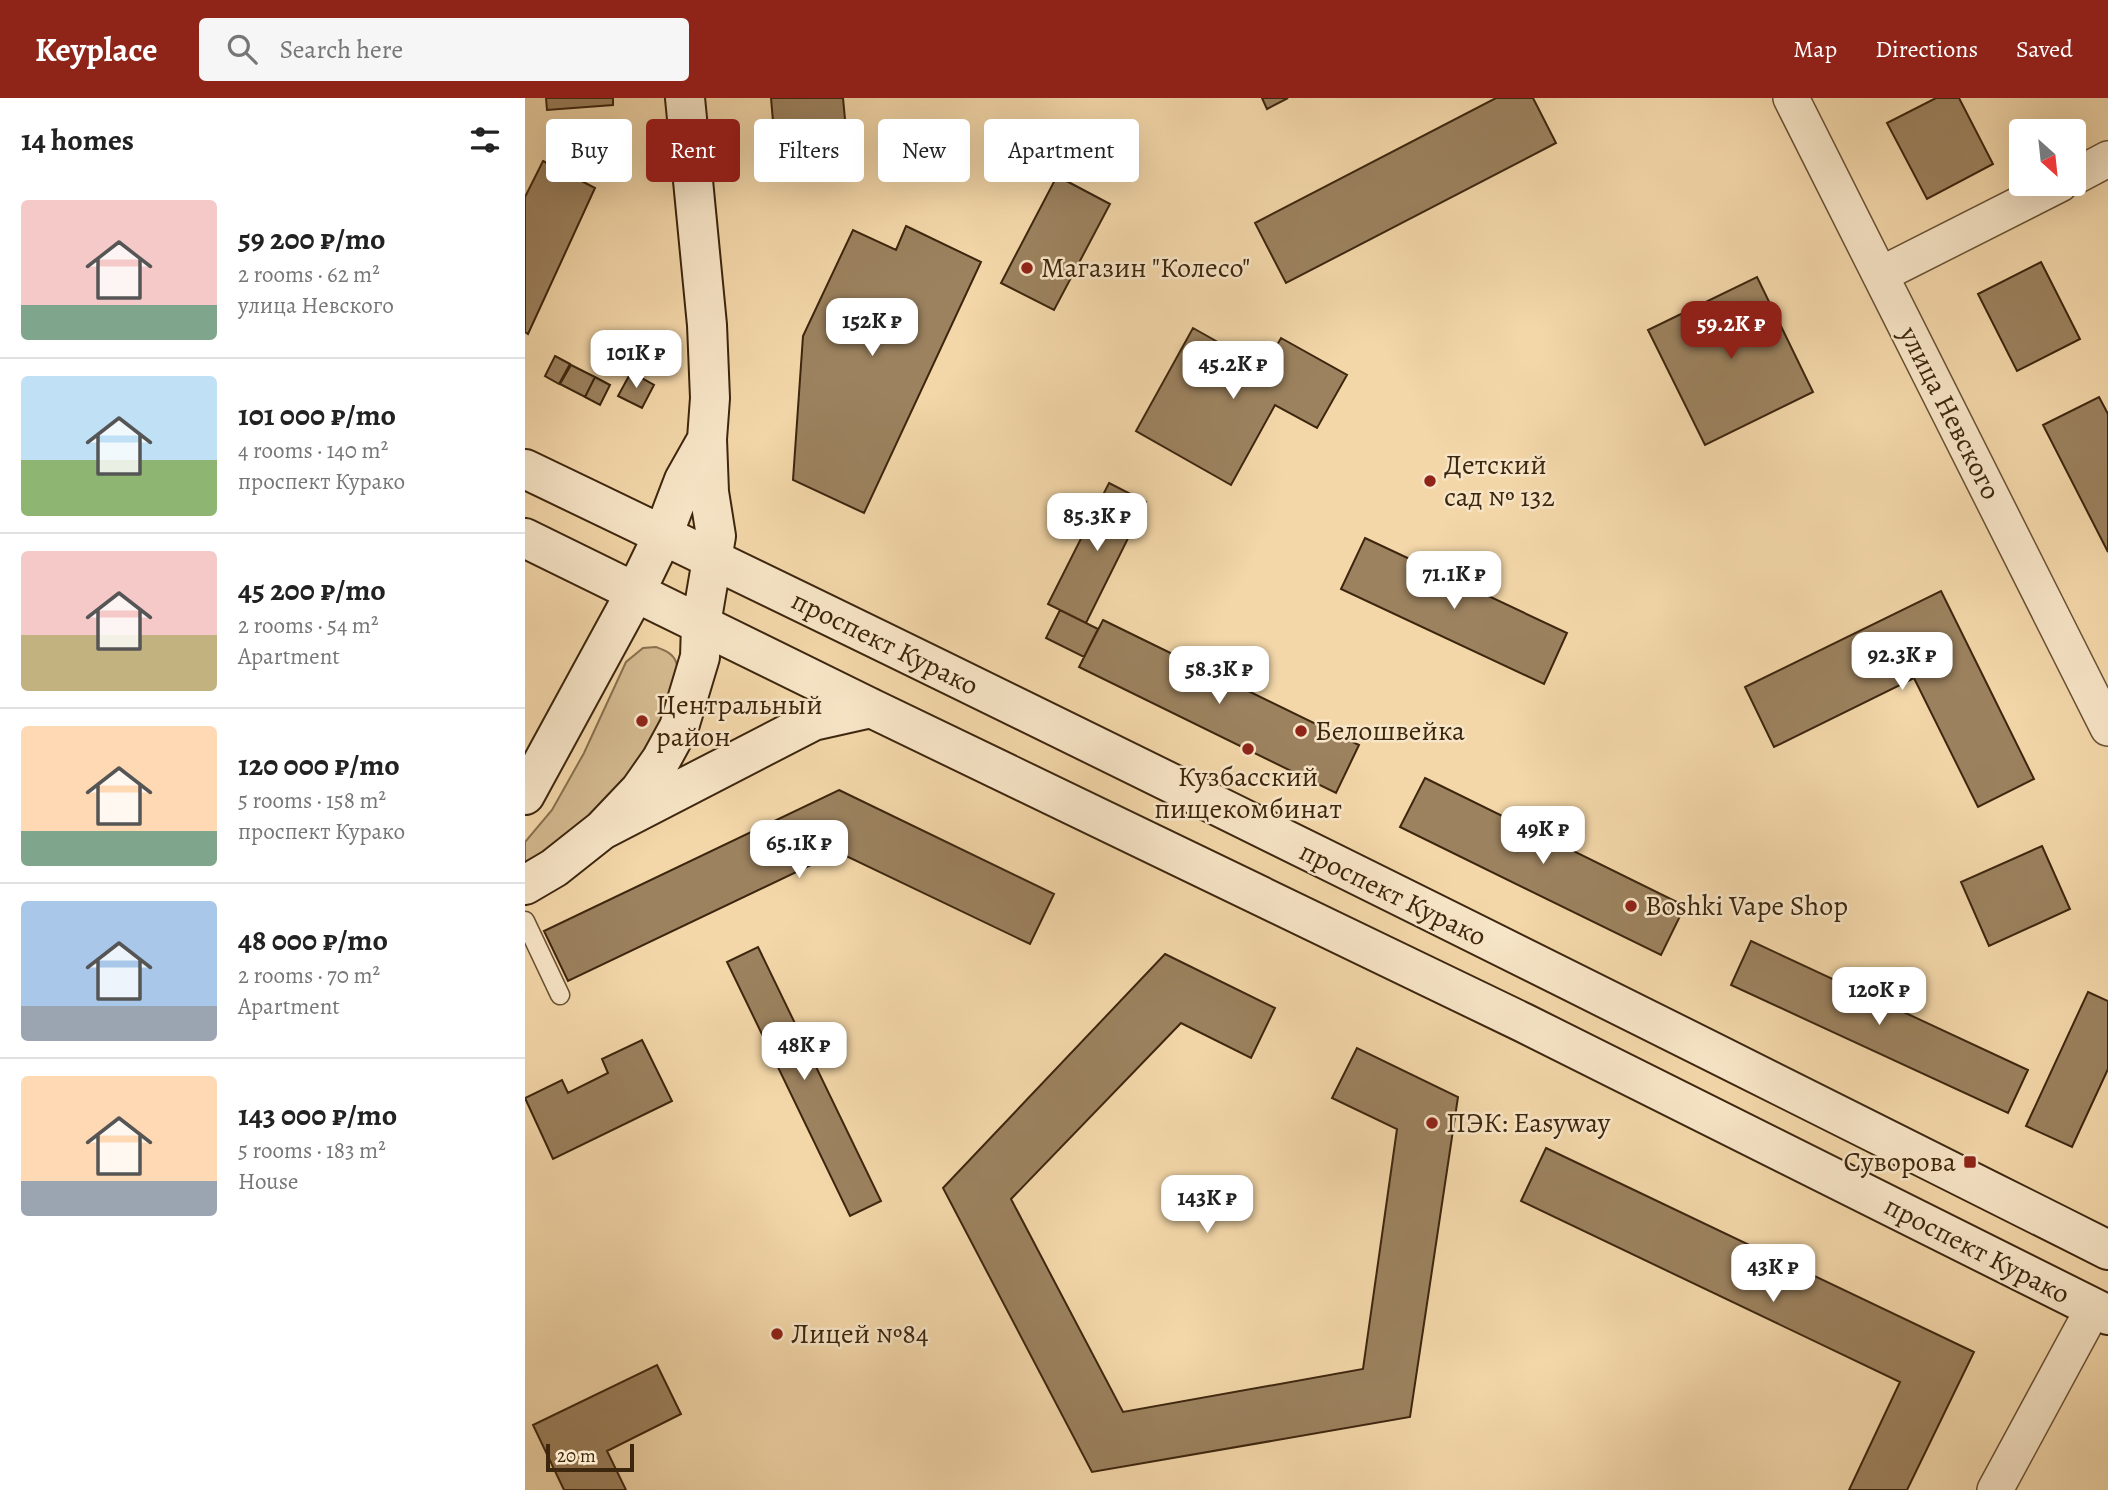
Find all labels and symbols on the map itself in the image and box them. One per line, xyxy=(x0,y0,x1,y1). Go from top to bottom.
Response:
north arrow xyxy=(2009,119,2086,196)
place label: Магазин "Колесо" xyxy=(1041,249,1250,287)
marker: Магазин "Колесо" xyxy=(1019,260,1035,276)
pin: 152K ₽ xyxy=(815,299,929,358)
pin: 59.2K ₽ xyxy=(1666,302,1796,361)
street label: улица Невского xyxy=(1890,319,2010,506)
pin: 101K ₽ xyxy=(579,330,693,390)
pin: 45.2K ₽ xyxy=(1168,342,1298,401)
place label: Детский сад № 132 xyxy=(1444,446,1555,516)
marker: Детский сад № 132 xyxy=(1422,473,1438,489)
pin: 85.3K ₽ xyxy=(1032,494,1162,553)
pin: 71.1K ₽ xyxy=(1389,552,1519,611)
street label: проспект Курако xyxy=(785,581,985,705)
pin: 92.3K ₽ xyxy=(1837,632,1967,692)
pin: 58.3K ₽ xyxy=(1154,646,1284,706)
place label: Центральный район xyxy=(656,686,823,756)
place label: Белошвейка xyxy=(1315,712,1465,750)
marker: Центральный район xyxy=(634,713,650,729)
marker: Белошвейка xyxy=(1293,723,1309,739)
marker: Кузбасский пищекомбинат xyxy=(1240,741,1256,757)
place label: Кузбасский пищекомбинат xyxy=(1154,758,1342,828)
pin: 49K ₽ xyxy=(1494,806,1592,866)
pin: 65.1K ₽ xyxy=(734,820,864,880)
street label: проспект Курако xyxy=(1293,832,1493,956)
place label: Boshki Vape Shop xyxy=(1645,887,1848,925)
marker: Boshki Vape Shop xyxy=(1623,898,1639,914)
pin: 120K ₽ xyxy=(1822,968,1936,1027)
pin: 48K ₽ xyxy=(755,1023,853,1082)
place label: ПЭК: Easyway xyxy=(1446,1104,1611,1142)
marker: ПЭК: Easyway xyxy=(1424,1115,1440,1131)
place label: Суворова xyxy=(1843,1143,1956,1181)
marker: Суворова xyxy=(1962,1154,1978,1170)
pin: 143K ₽ xyxy=(1150,1176,1264,1235)
street label: проспект Курако xyxy=(1878,1187,2076,1313)
pin: 43K ₽ xyxy=(1724,1244,1822,1304)
place label: Лицей №84 xyxy=(791,1315,929,1353)
marker: Лицей №84 xyxy=(769,1326,785,1342)
scale bar xyxy=(546,1441,633,1473)

